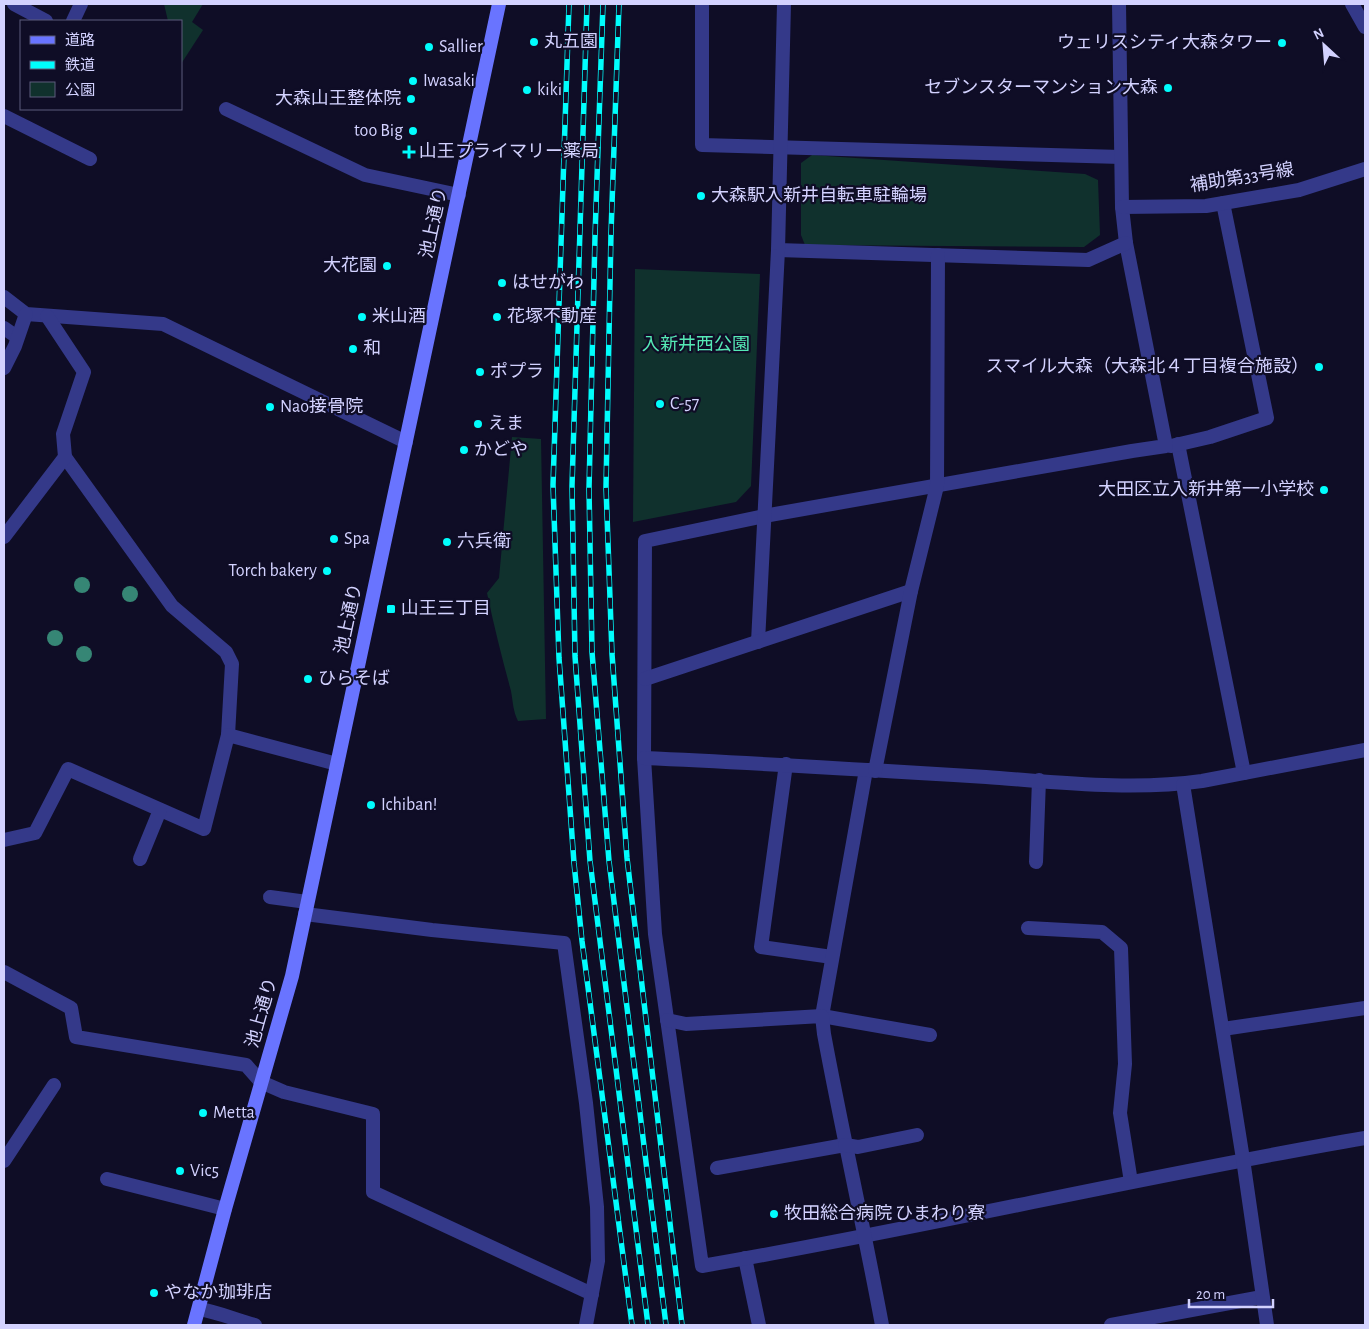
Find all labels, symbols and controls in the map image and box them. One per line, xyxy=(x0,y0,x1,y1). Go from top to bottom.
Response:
legend xyxy=(20,20,182,110)
north arrow xyxy=(1299,20,1349,70)
text: N xyxy=(1311,26,1326,43)
text: 道路 xyxy=(65,32,95,48)
place label: 丸五園 xyxy=(544,32,598,51)
place label: ウェリスシティ大森タワー xyxy=(1057,33,1272,52)
marker: 丸五園 xyxy=(528,36,540,48)
marker: ウェリスシティ大森タワー xyxy=(1276,37,1288,49)
place label: Sallier xyxy=(439,38,483,56)
marker: Sallier xyxy=(423,41,435,53)
text: 鉄道 xyxy=(65,57,95,73)
place label: Iwasaki xyxy=(423,72,475,90)
marker: Iwasaki xyxy=(407,75,419,87)
place label: セブンスターマンション大森 xyxy=(924,77,1158,97)
place label: kiki xyxy=(537,81,562,99)
text: 公園 xyxy=(65,82,95,98)
marker: セブンスターマンション大森 xyxy=(1162,82,1174,94)
marker: kiki xyxy=(521,84,533,96)
place label: 大森山王整体院 xyxy=(275,88,401,108)
marker: 大森山王整体院 xyxy=(405,93,417,105)
place label: too Big xyxy=(354,122,403,140)
marker: too Big xyxy=(407,125,419,137)
place label: 山王プライマリー薬局 xyxy=(419,142,599,161)
marker: 山王プライマリー薬局 xyxy=(403,146,415,158)
street label: 補助第33号線 xyxy=(1189,159,1295,195)
place label: 大森駅入新井自転車駐輪場 xyxy=(711,185,927,205)
street label: 池上通り xyxy=(417,186,450,260)
marker: 大森駅入新井自転車駐輪場 xyxy=(695,190,707,202)
place label: 大花園 xyxy=(323,256,377,275)
marker: 大花園 xyxy=(381,260,393,272)
place label: はせがわ xyxy=(512,272,584,292)
marker: はせがわ xyxy=(496,277,508,289)
place label: 米山酒 xyxy=(372,307,426,326)
place label: 花塚不動産 xyxy=(507,307,597,326)
marker: 米山酒 xyxy=(356,311,368,323)
marker: 花塚不動産 xyxy=(491,311,503,323)
park label: 入新井西公園 xyxy=(642,334,750,354)
place label: 和 xyxy=(363,338,381,358)
marker: 和 xyxy=(347,343,359,355)
place label: スマイル大森（大森北４丁目複合施設） xyxy=(986,356,1309,376)
marker: スマイル大森（大森北４丁目複合施設） xyxy=(1313,361,1325,373)
place label: ポプラ xyxy=(490,362,544,381)
marker: ポプラ xyxy=(474,366,486,378)
place label: C-57 xyxy=(670,395,699,413)
place label: Nao接骨院 xyxy=(280,397,363,416)
marker: C-57 xyxy=(654,398,666,410)
marker: Nao接骨院 xyxy=(264,401,276,413)
place label: えま xyxy=(488,414,524,433)
marker: えま xyxy=(472,418,484,430)
place label: かどや xyxy=(474,440,528,459)
marker: かどや xyxy=(458,444,470,456)
place label: 大田区立入新井第一小学校 xyxy=(1098,479,1314,499)
marker: 大田区立入新井第一小学校 xyxy=(1318,484,1330,496)
place label: Spa xyxy=(344,530,370,548)
place label: 六兵衛 xyxy=(457,531,511,551)
marker: Spa xyxy=(328,533,340,545)
marker: 六兵衛 xyxy=(441,536,453,548)
place label: Torch bakery xyxy=(228,562,317,580)
marker: Torch bakery xyxy=(321,565,333,577)
street label: 池上通り xyxy=(332,582,365,656)
place label: 山王三丁目 xyxy=(401,599,491,618)
marker: 山王三丁目 xyxy=(385,603,397,615)
place label: ひらそば xyxy=(318,669,390,688)
marker: ひらそば xyxy=(302,673,314,685)
place label: Ichiban! xyxy=(381,796,437,814)
marker: Ichiban! xyxy=(365,799,377,811)
street label: 池上通り xyxy=(242,976,281,1050)
place label: Metta xyxy=(213,1104,255,1122)
marker: Metta xyxy=(197,1107,209,1119)
place label: Vic5 xyxy=(190,1162,219,1180)
marker: Vic5 xyxy=(174,1165,186,1177)
place label: 牧田総合病院 ひまわり寮 xyxy=(784,1203,985,1223)
marker: 牧田総合病院 ひまわり寮 xyxy=(768,1208,780,1220)
scale bar xyxy=(1189,1276,1273,1308)
place label: やなか珈琲店 xyxy=(164,1283,272,1302)
marker: やなか珈琲店 xyxy=(148,1287,160,1299)
text: 20 m xyxy=(1196,1287,1225,1302)

